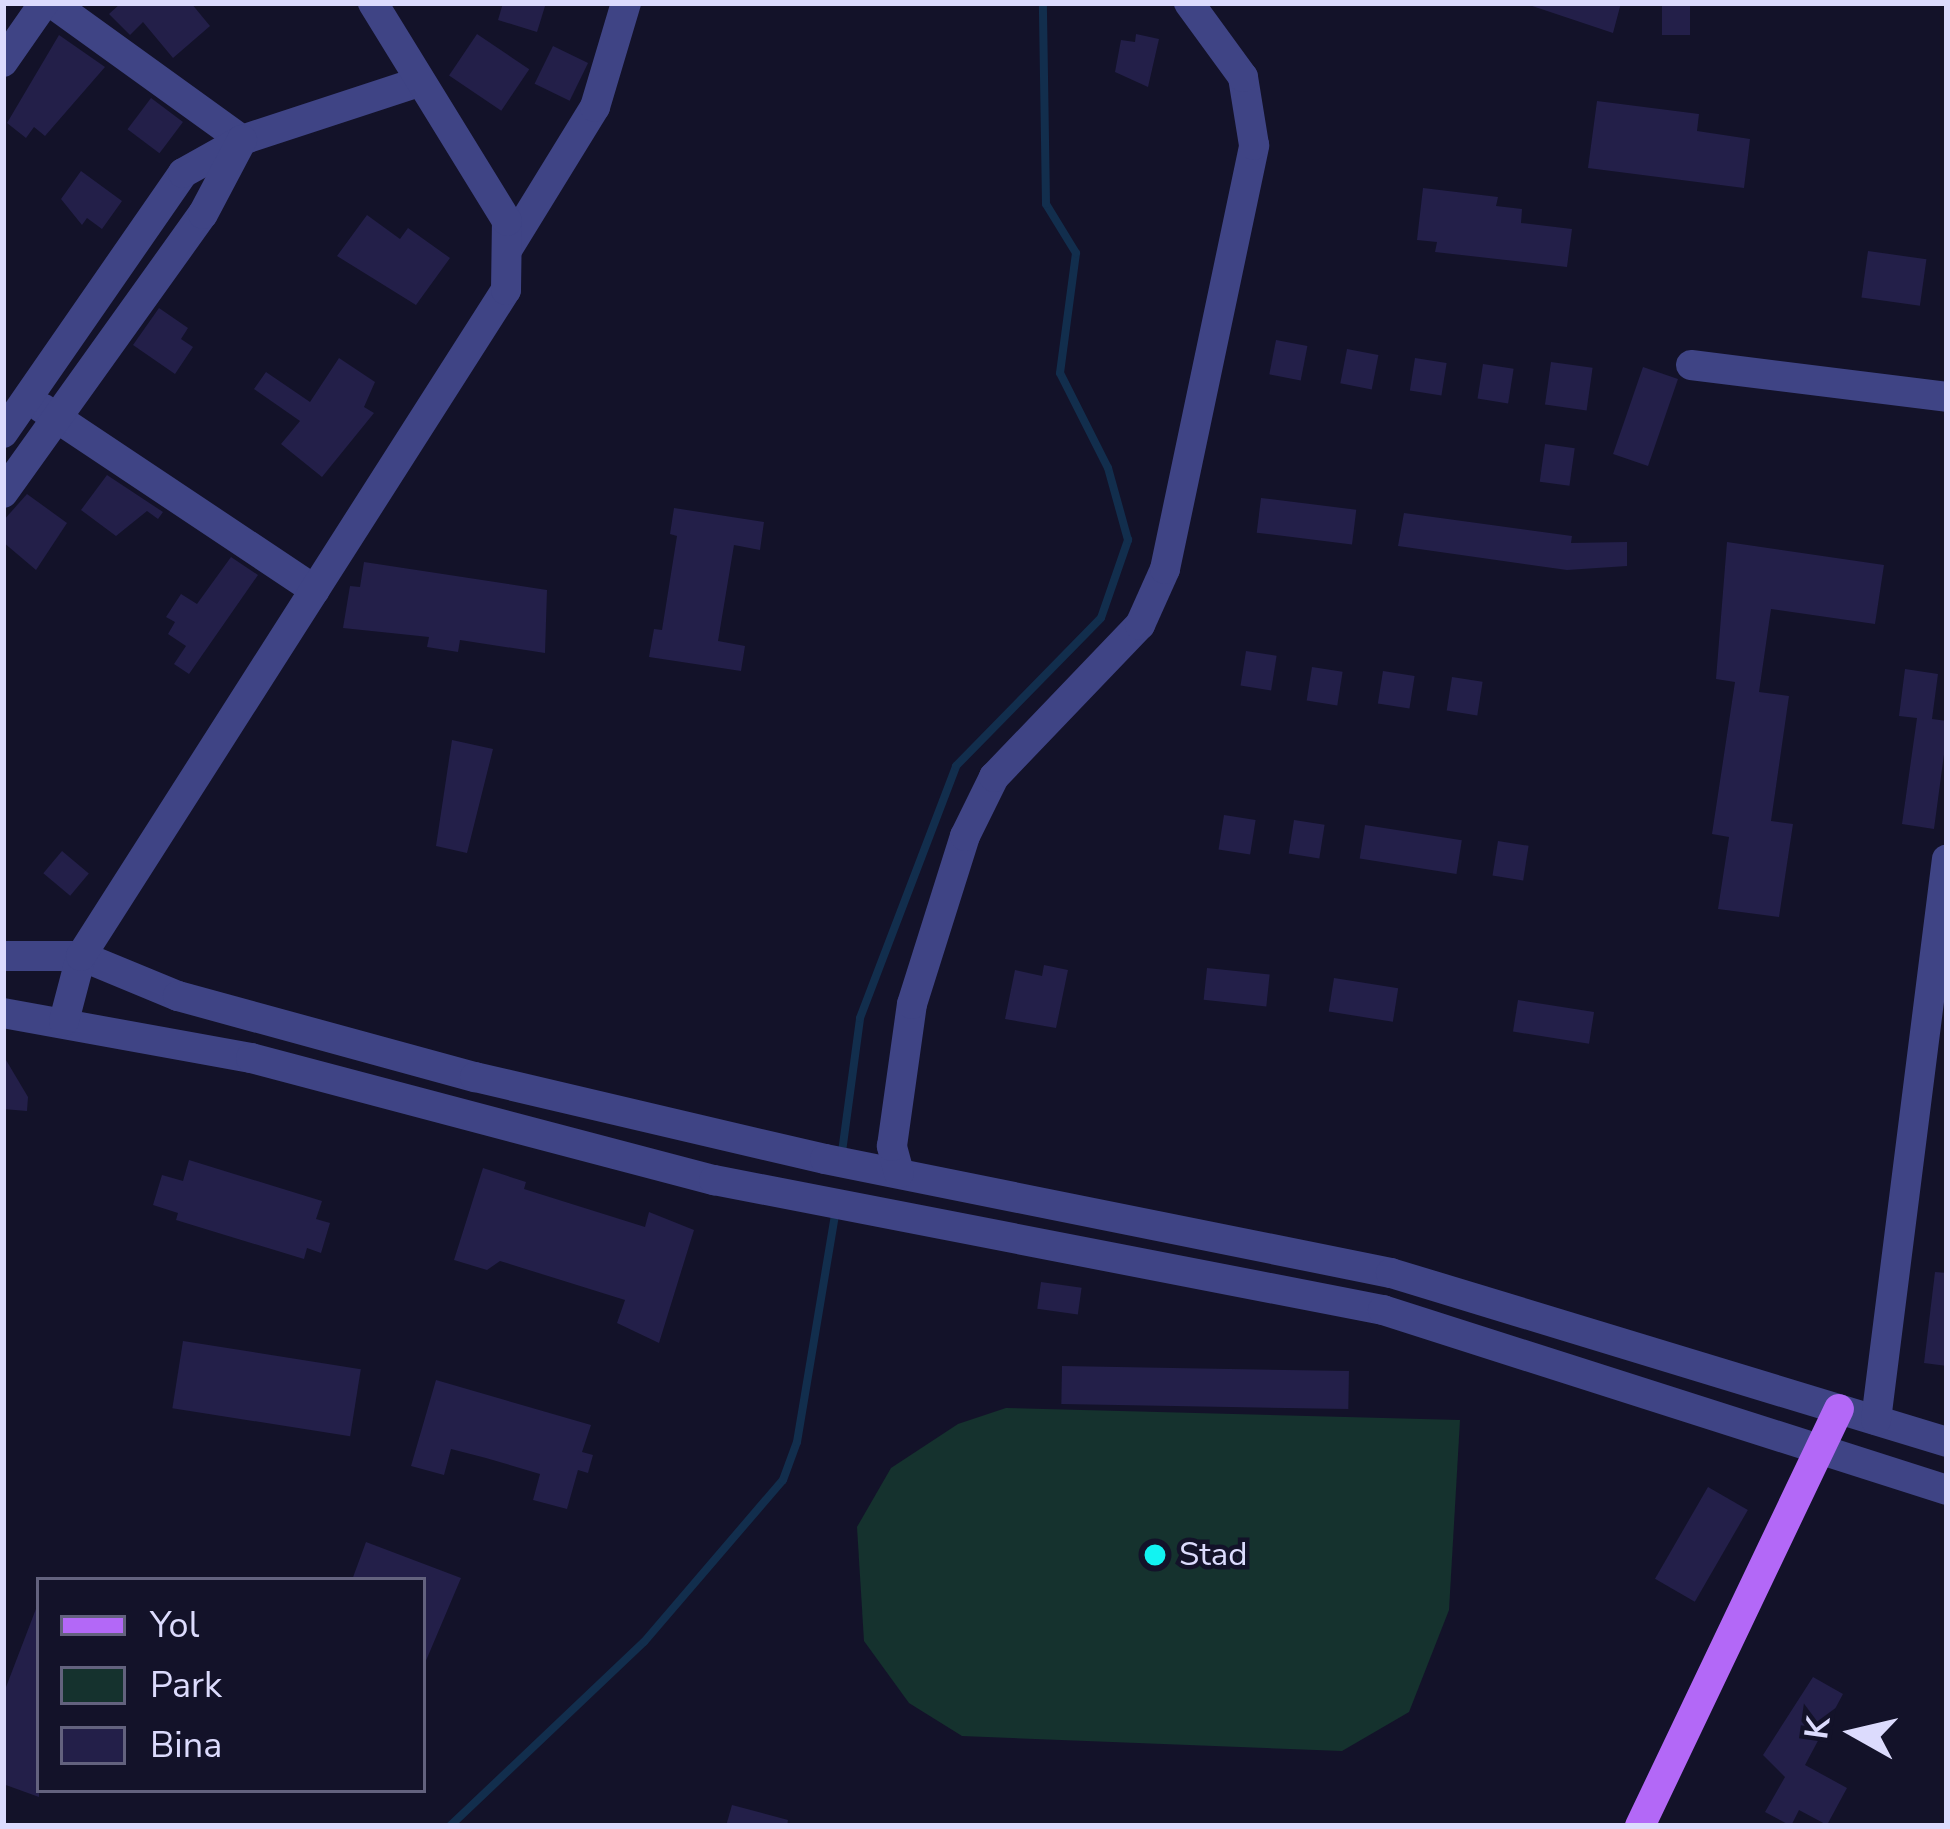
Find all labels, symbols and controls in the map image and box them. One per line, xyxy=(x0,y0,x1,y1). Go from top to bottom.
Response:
place label: Stad xyxy=(1179,1535,1248,1575)
marker: Stad xyxy=(1142,1542,1168,1568)
legend xyxy=(36,1577,426,1793)
text: Yol xyxy=(150,1601,199,1650)
text: Park xyxy=(150,1661,222,1710)
north arrow xyxy=(1794,1673,1914,1793)
text: K xyxy=(1794,1714,1842,1742)
text: Bina xyxy=(150,1721,222,1770)

